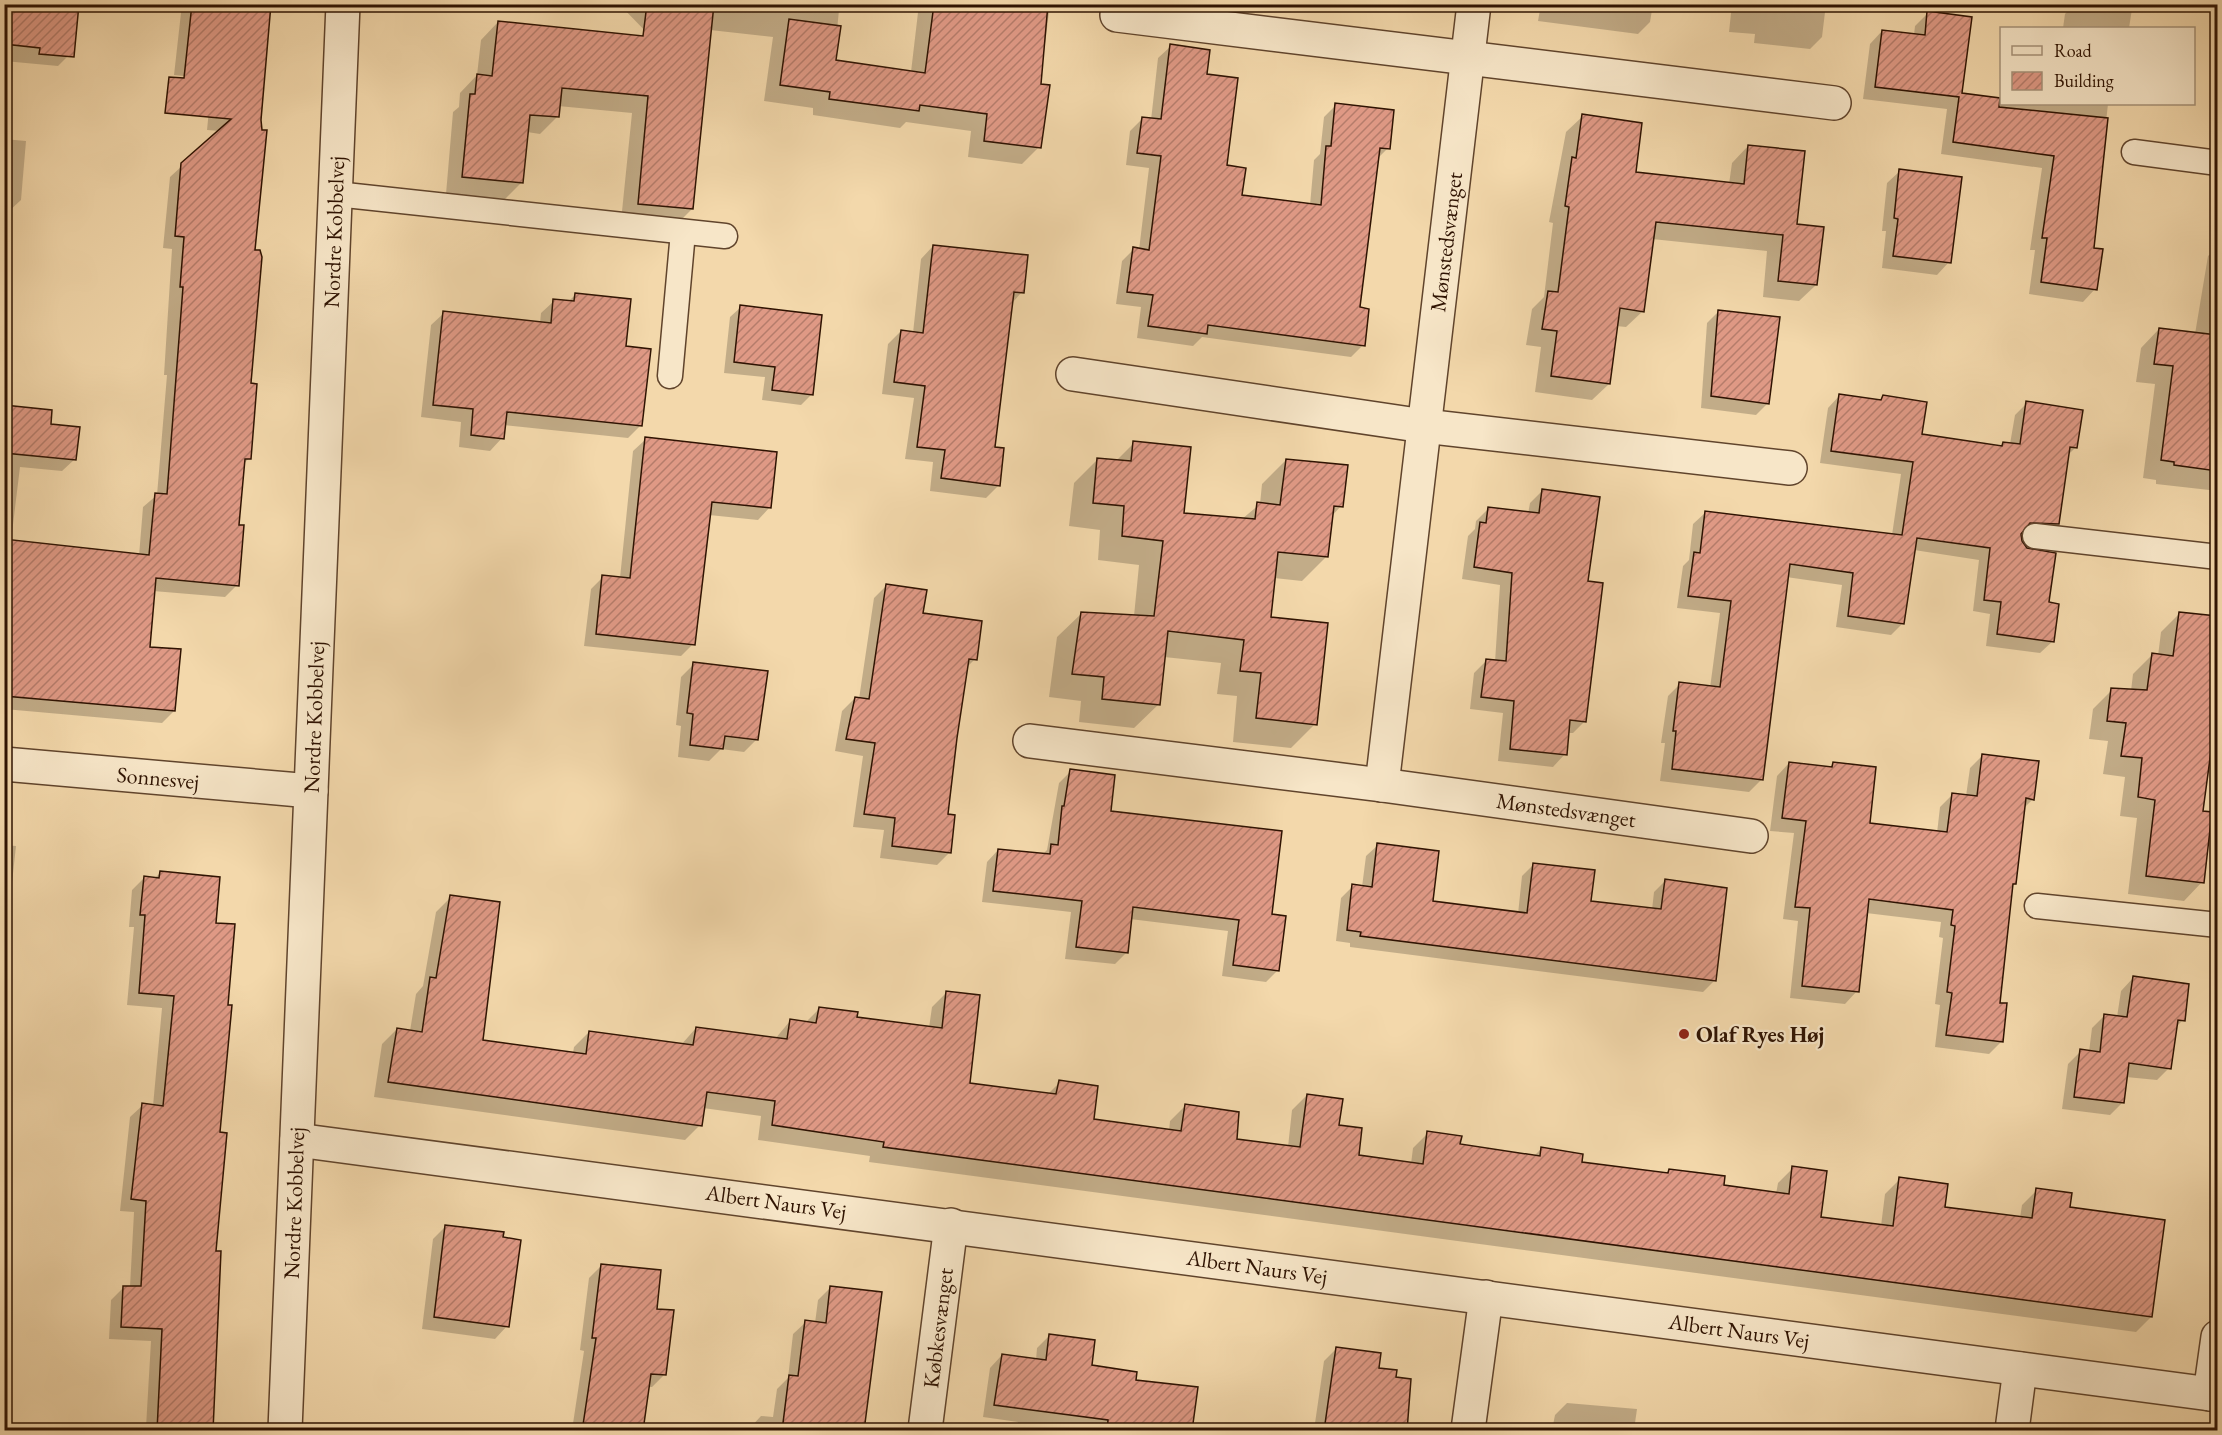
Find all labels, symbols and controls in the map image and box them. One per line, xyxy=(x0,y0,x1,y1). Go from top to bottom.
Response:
legend xyxy=(2000,27,2195,105)
text: Road xyxy=(2054,39,2093,62)
text: Building xyxy=(2054,69,2114,92)
street label: Nordre Kobbelvej xyxy=(317,155,351,309)
street label: Mønstedsvænget xyxy=(1423,170,1469,314)
street label: Nordre Kobbelvej xyxy=(297,640,331,794)
street label: Sonnesvej xyxy=(116,760,200,796)
street label: Mønstedsvænget xyxy=(1494,786,1638,834)
place label: Olaf Ryes Høj xyxy=(1696,1020,1824,1049)
marker: Olaf Ryes Høj xyxy=(1677,1027,1691,1041)
street label: Nordre Kobbelvej xyxy=(277,1126,311,1280)
street label: Albert Naurs Vej xyxy=(703,1178,848,1226)
street label: Albert Naurs Vej xyxy=(1184,1243,1329,1291)
street label: Købkesvænget xyxy=(916,1266,960,1390)
street label: Albert Naurs Vej xyxy=(1666,1307,1811,1355)

